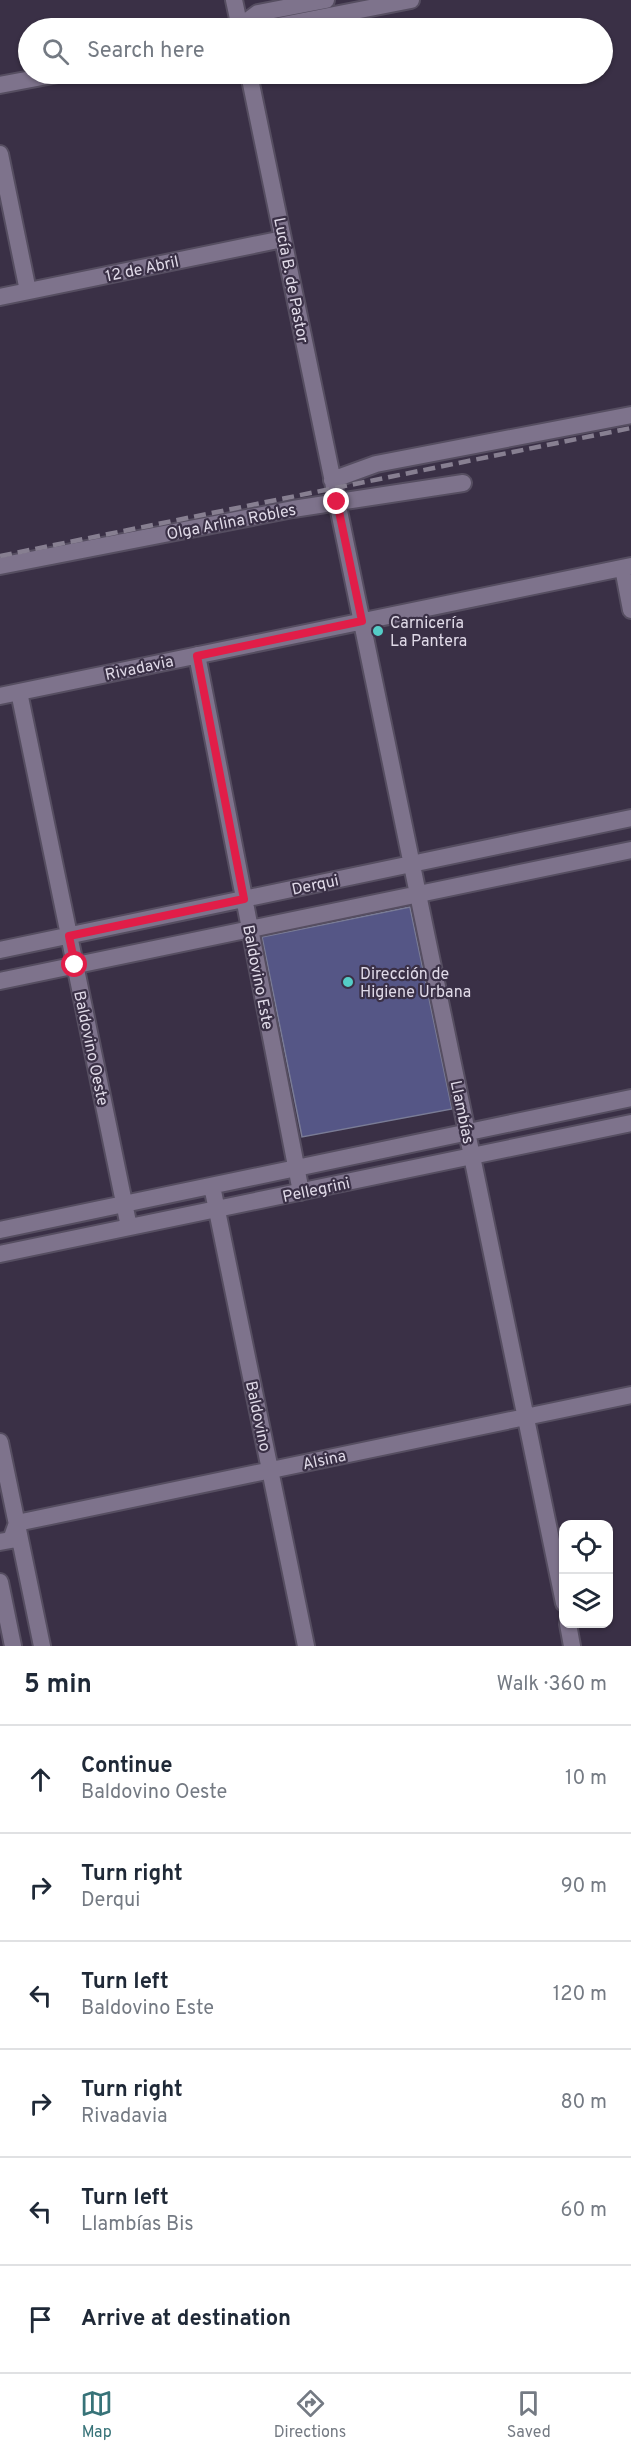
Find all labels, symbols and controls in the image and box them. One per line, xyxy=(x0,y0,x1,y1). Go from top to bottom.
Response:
search box xyxy=(18,18,613,84)
icon: search xyxy=(39,35,72,68)
text: Search here xyxy=(87,38,205,65)
street label: Lucía B. de Pastor xyxy=(268,216,312,345)
street label: 12 de Abril xyxy=(104,252,181,287)
route end xyxy=(323,488,349,514)
street label: Olga Arlina Robles xyxy=(165,501,298,545)
place label: Carnicería La Pantera xyxy=(390,614,467,652)
marker: Carnicería La Pantera xyxy=(371,624,385,638)
street label: Rivadavia xyxy=(103,652,175,686)
street label: Derqui xyxy=(290,871,341,901)
street label: Baldovino Este xyxy=(237,923,277,1032)
route start xyxy=(61,951,87,977)
place label: Dirección de Higiene Urbana xyxy=(360,965,471,1003)
marker: Dirección de Higiene Urbana xyxy=(341,975,355,989)
street label: Baldovino Oeste xyxy=(68,989,112,1108)
street label: Llambías xyxy=(445,1079,478,1146)
street label: Pellegrini xyxy=(281,1174,352,1208)
street label: Baldovino xyxy=(240,1379,274,1454)
street label: Alsina xyxy=(301,1447,348,1475)
map controls xyxy=(559,1520,613,1628)
button: locate xyxy=(559,1520,613,1574)
button: layers xyxy=(559,1574,613,1628)
text: 5 min xyxy=(24,1669,92,1702)
text: Walk · 360 m xyxy=(496,1672,607,1698)
text: Continue xyxy=(81,1753,172,1780)
icon: ahead xyxy=(24,1763,57,1796)
text: 10 m xyxy=(565,1766,607,1792)
text: Baldovino Oeste xyxy=(81,1780,227,1806)
text: Turn right xyxy=(81,1861,183,1888)
icon: right xyxy=(24,1871,57,1904)
text: 90 m xyxy=(561,1874,607,1900)
text: Derqui xyxy=(81,1888,140,1914)
text: Turn left xyxy=(81,1969,169,1996)
icon: left xyxy=(24,1979,57,2012)
text: 120 m xyxy=(553,1982,607,2008)
text: Baldovino Este xyxy=(81,1996,214,2022)
text: Turn right xyxy=(81,2077,183,2104)
icon: right xyxy=(24,2087,57,2120)
text: 80 m xyxy=(561,2090,607,2116)
text: Rivadavia xyxy=(81,2104,168,2130)
text: Turn left xyxy=(81,2185,169,2212)
icon: left xyxy=(24,2195,57,2228)
text: 60 m xyxy=(561,2198,607,2224)
text: Llambías Bis xyxy=(81,2212,194,2238)
icon: arrive xyxy=(24,2303,57,2336)
text: Arrive at destination xyxy=(81,2306,291,2333)
tab: Map xyxy=(80,2387,113,2443)
tab: Directions xyxy=(274,2387,346,2443)
tab: Saved xyxy=(507,2387,551,2443)

